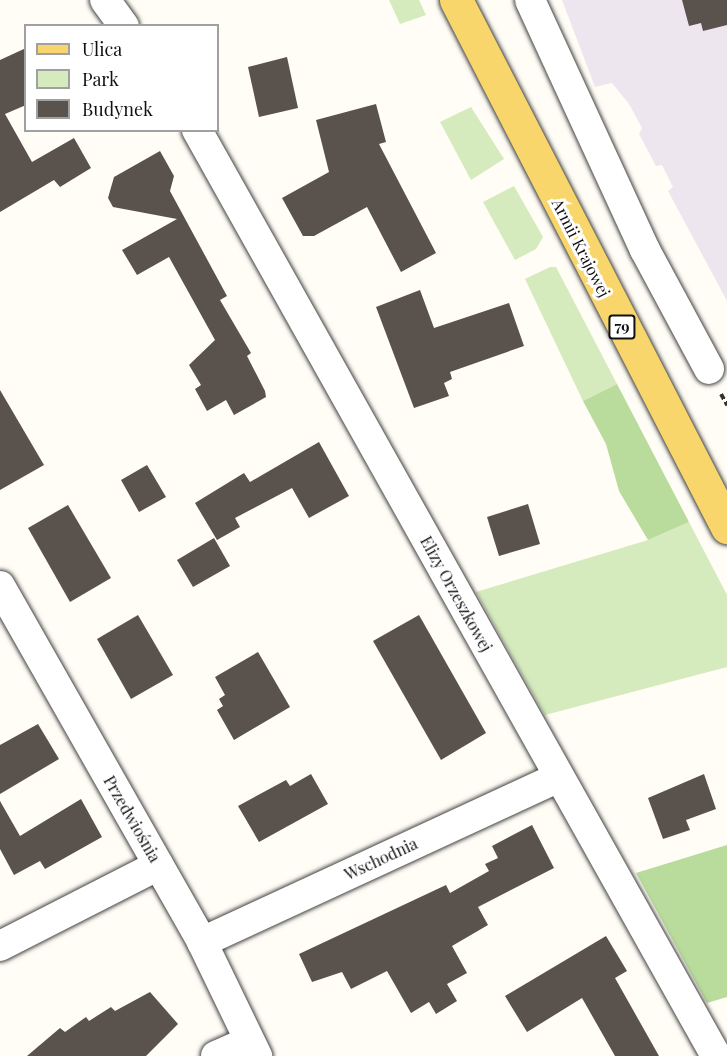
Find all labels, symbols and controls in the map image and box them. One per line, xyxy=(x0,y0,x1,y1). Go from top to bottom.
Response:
legend xyxy=(24,24,219,132)
text: Ulica xyxy=(82,37,122,61)
text: Park xyxy=(82,67,119,91)
text: Budynek xyxy=(82,97,153,121)
street label: Armii Krajowej xyxy=(548,196,614,300)
road number: 79 xyxy=(607,315,637,339)
street label: Elizy Orzeszkowej xyxy=(416,533,496,655)
street label: Przedwiośnia xyxy=(100,772,164,866)
street label: Wschodnia xyxy=(341,834,421,884)

